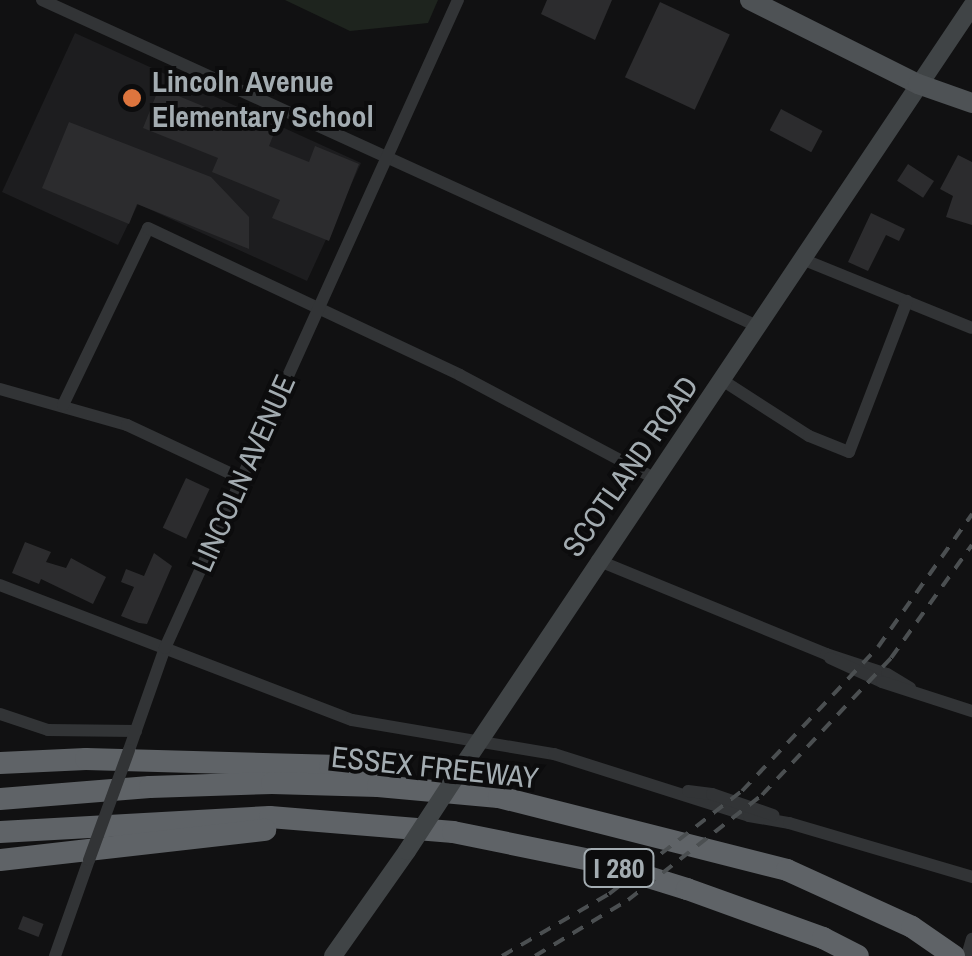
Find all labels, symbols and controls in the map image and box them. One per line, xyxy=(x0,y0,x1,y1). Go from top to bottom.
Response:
place label: Lincoln Avenue Elementary School xyxy=(152,63,373,134)
marker: Lincoln Avenue Elementary School xyxy=(121,87,143,109)
street label: LINCOLN AVENUE xyxy=(183,368,303,578)
street label: SCOTLAND ROAD xyxy=(554,369,706,563)
street label: ESSEX FREEWAY xyxy=(330,738,540,796)
road number: I 280 xyxy=(582,845,656,891)

